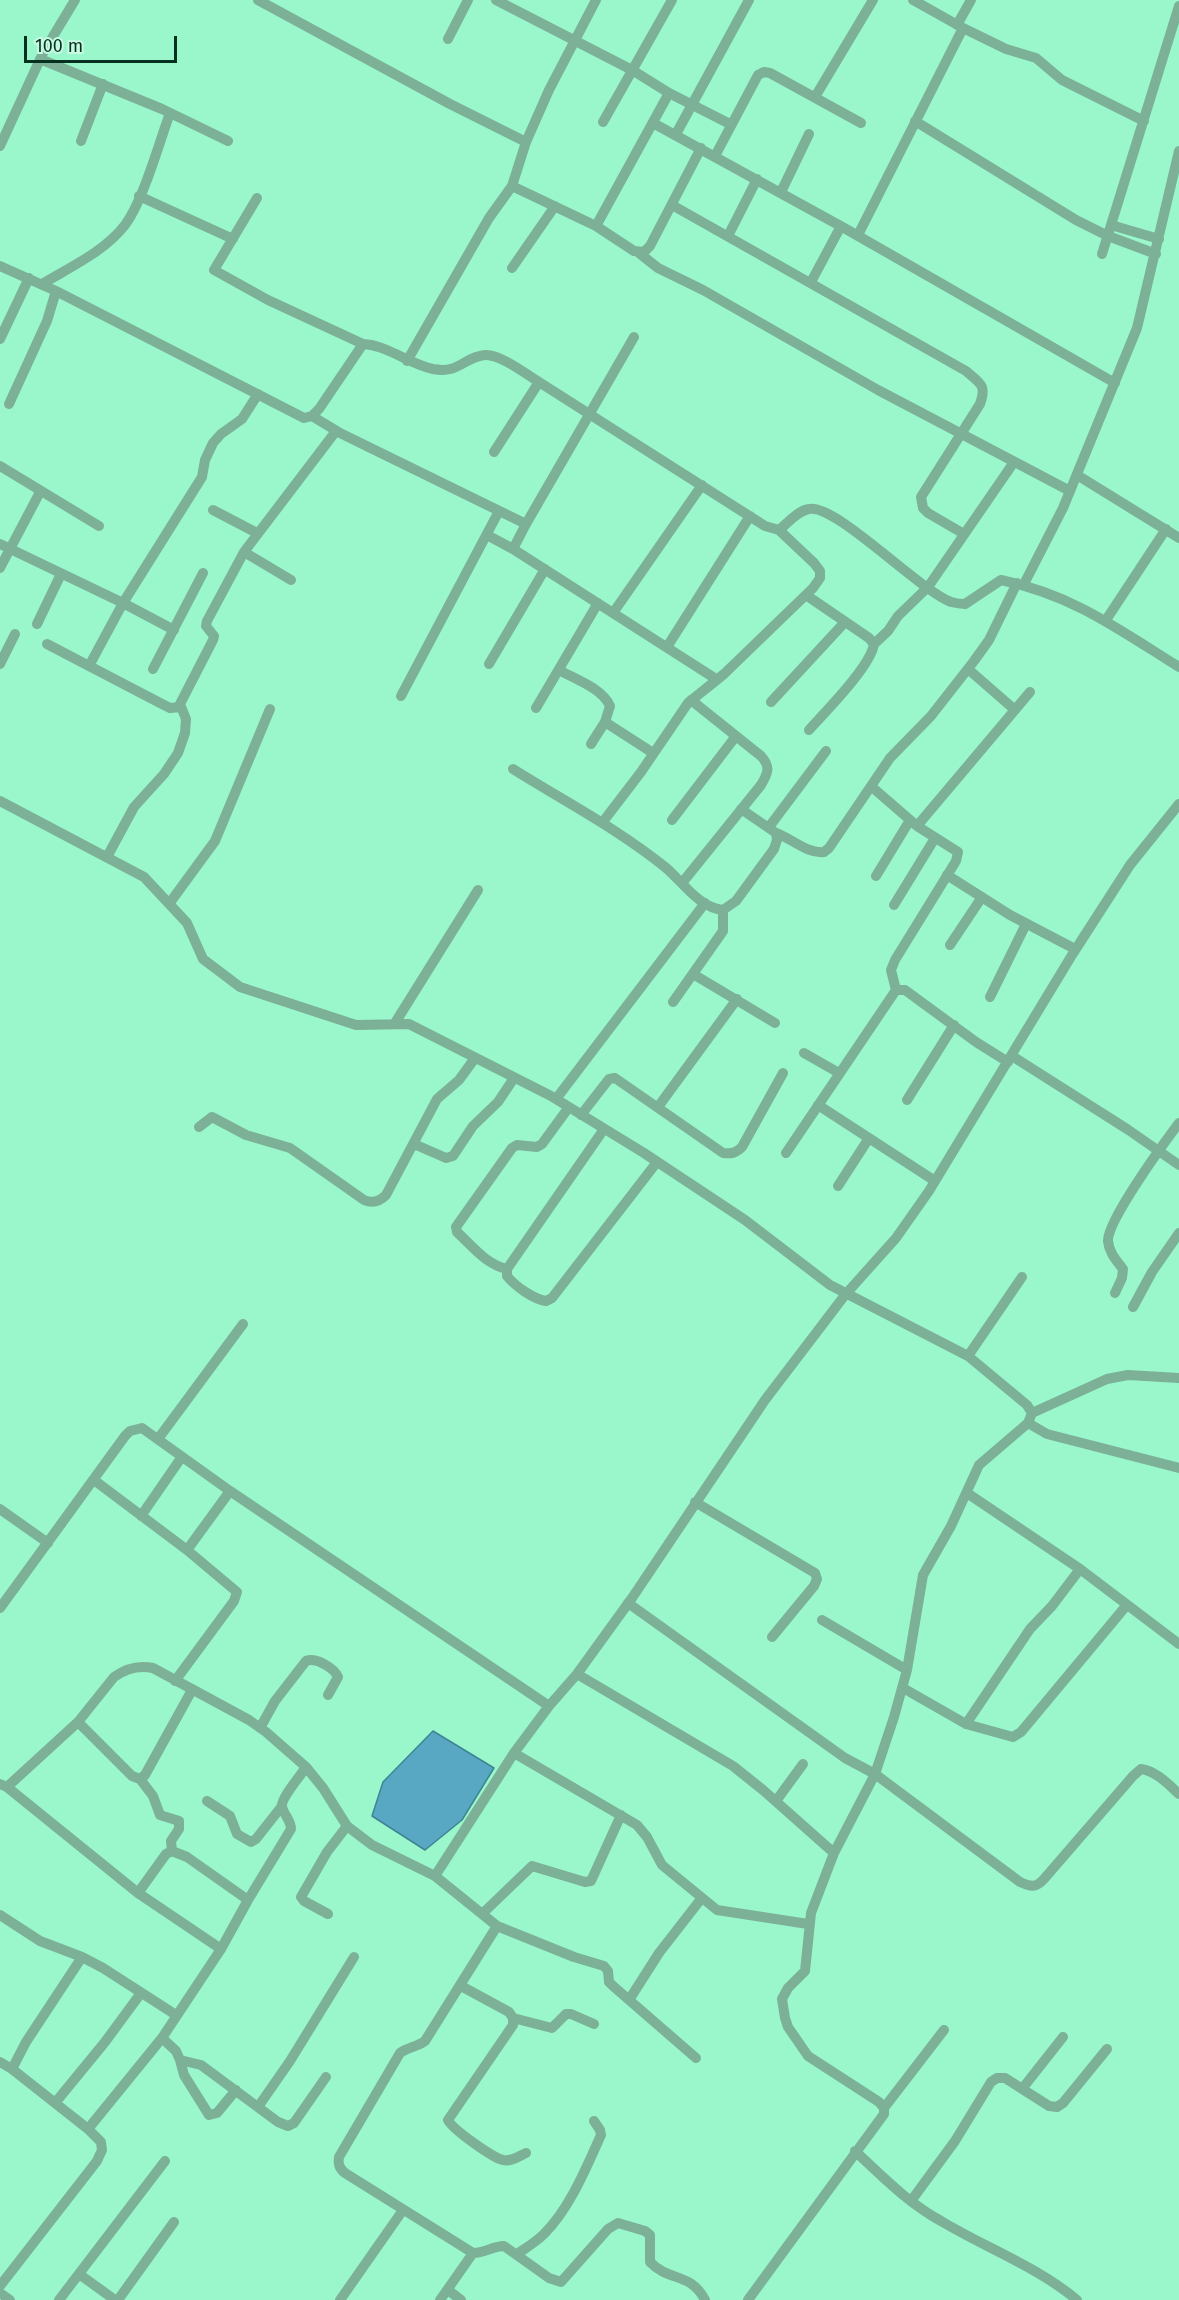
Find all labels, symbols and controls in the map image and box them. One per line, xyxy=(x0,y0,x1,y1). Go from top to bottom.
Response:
scale bar xyxy=(27,24,180,62)
text: 100 m xyxy=(35,35,83,57)

